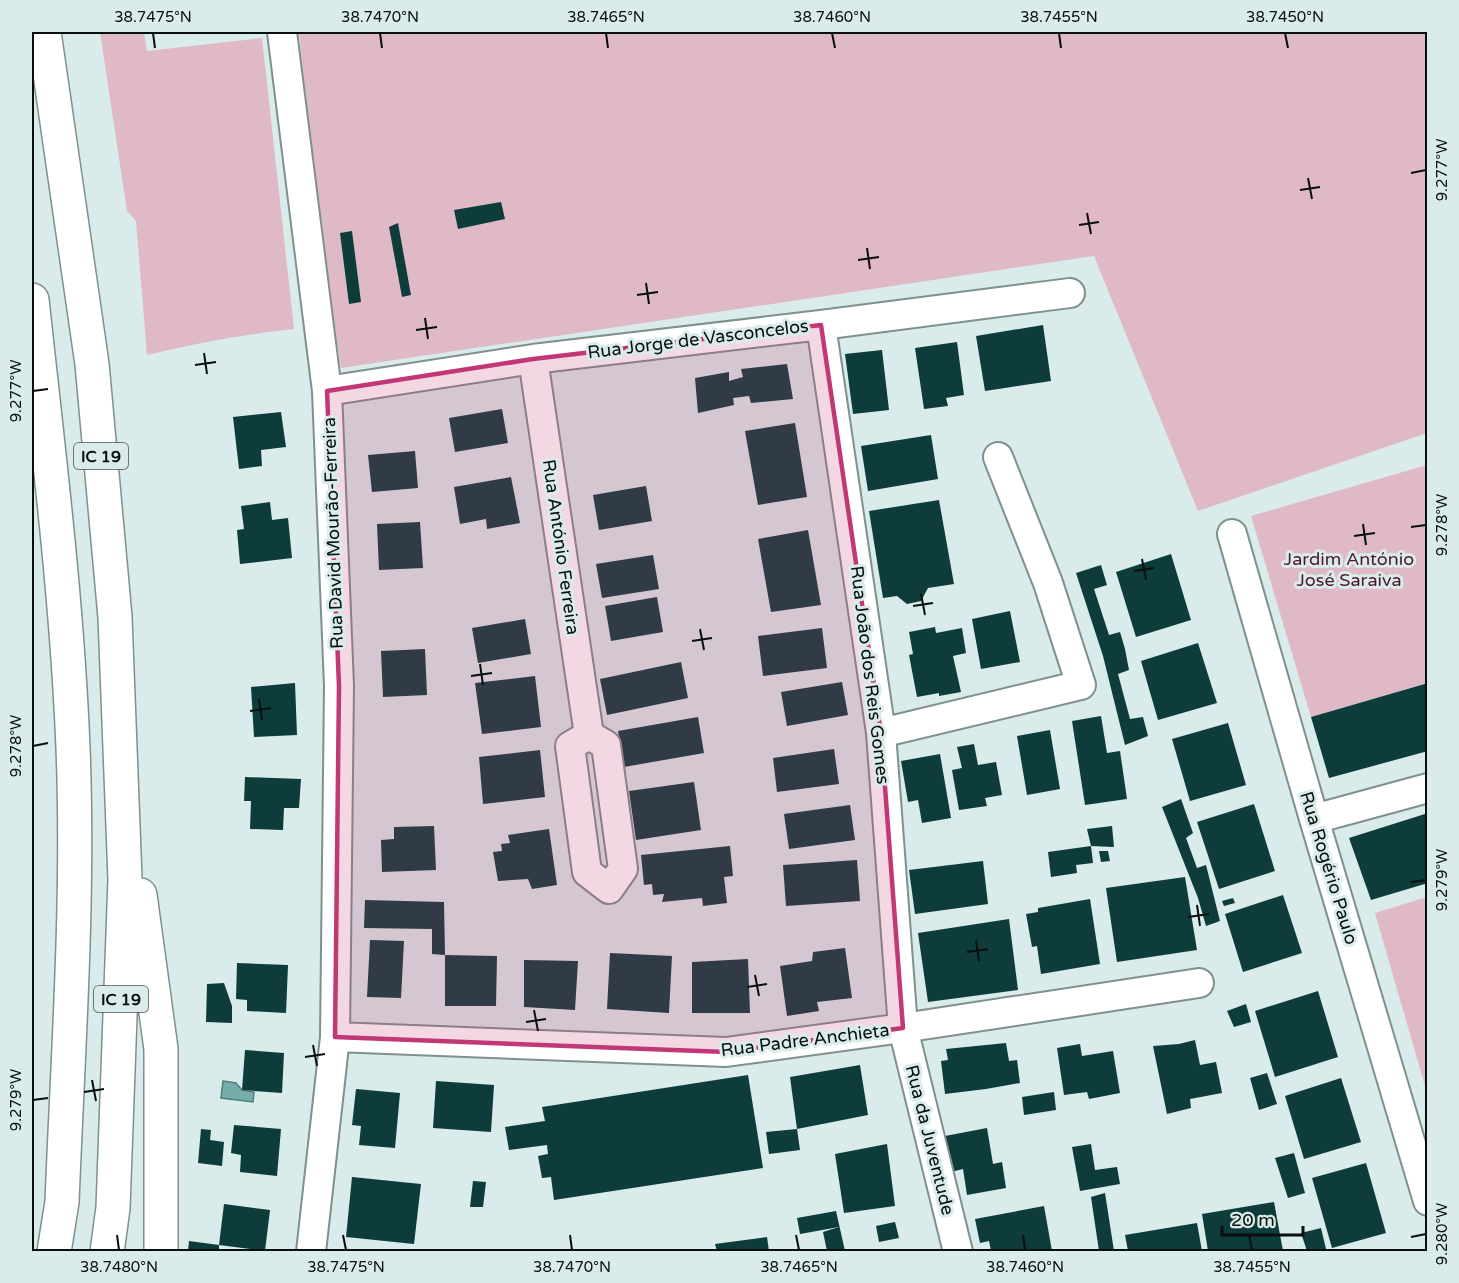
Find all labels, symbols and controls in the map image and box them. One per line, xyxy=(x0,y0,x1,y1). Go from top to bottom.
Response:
text: 38.7475°N xyxy=(114,8,192,26)
text: 38.7470°N xyxy=(341,8,419,26)
text: 38.7465°N xyxy=(567,8,645,26)
text: 38.7460°N xyxy=(793,8,871,26)
text: 38.7455°N xyxy=(1020,8,1098,26)
text: 38.7450°N xyxy=(1246,8,1324,26)
text: 9.277°W xyxy=(1433,139,1451,201)
street label: Rua Jorge de Vasconcelos xyxy=(586,315,810,363)
text: 9.277°W xyxy=(7,360,25,422)
street label: Rua David Mourão-Ferreira xyxy=(318,417,348,649)
road number: IC 19 xyxy=(74,443,128,469)
street label: Rua António Ferreira xyxy=(538,458,584,636)
text: 9.278°W xyxy=(1433,494,1451,556)
park label: Jardim António José Saraiva xyxy=(1284,548,1414,591)
street label: Rua João dos Reis Gomes xyxy=(846,564,894,786)
text: 9.278°W xyxy=(7,715,25,777)
street label: Rua Rogério Paulo xyxy=(1295,789,1363,947)
text: 9.279°W xyxy=(1433,849,1451,911)
road number: IC 19 xyxy=(94,986,148,1012)
street label: Rua Padre Anchieta xyxy=(719,1019,891,1061)
street label: Rua da Juventude xyxy=(901,1063,959,1217)
text: 9.279°W xyxy=(7,1069,25,1131)
scale bar xyxy=(1222,1199,1303,1237)
text: 9.280°W xyxy=(1433,1203,1451,1265)
text: 20 m xyxy=(1231,1209,1275,1231)
text: 38.7480°N xyxy=(80,1258,158,1276)
text: 38.7475°N xyxy=(307,1258,385,1276)
text: 38.7470°N xyxy=(533,1258,611,1276)
text: 38.7465°N xyxy=(760,1258,838,1276)
text: 38.7460°N xyxy=(986,1258,1064,1276)
text: 38.7455°N xyxy=(1213,1258,1291,1276)

